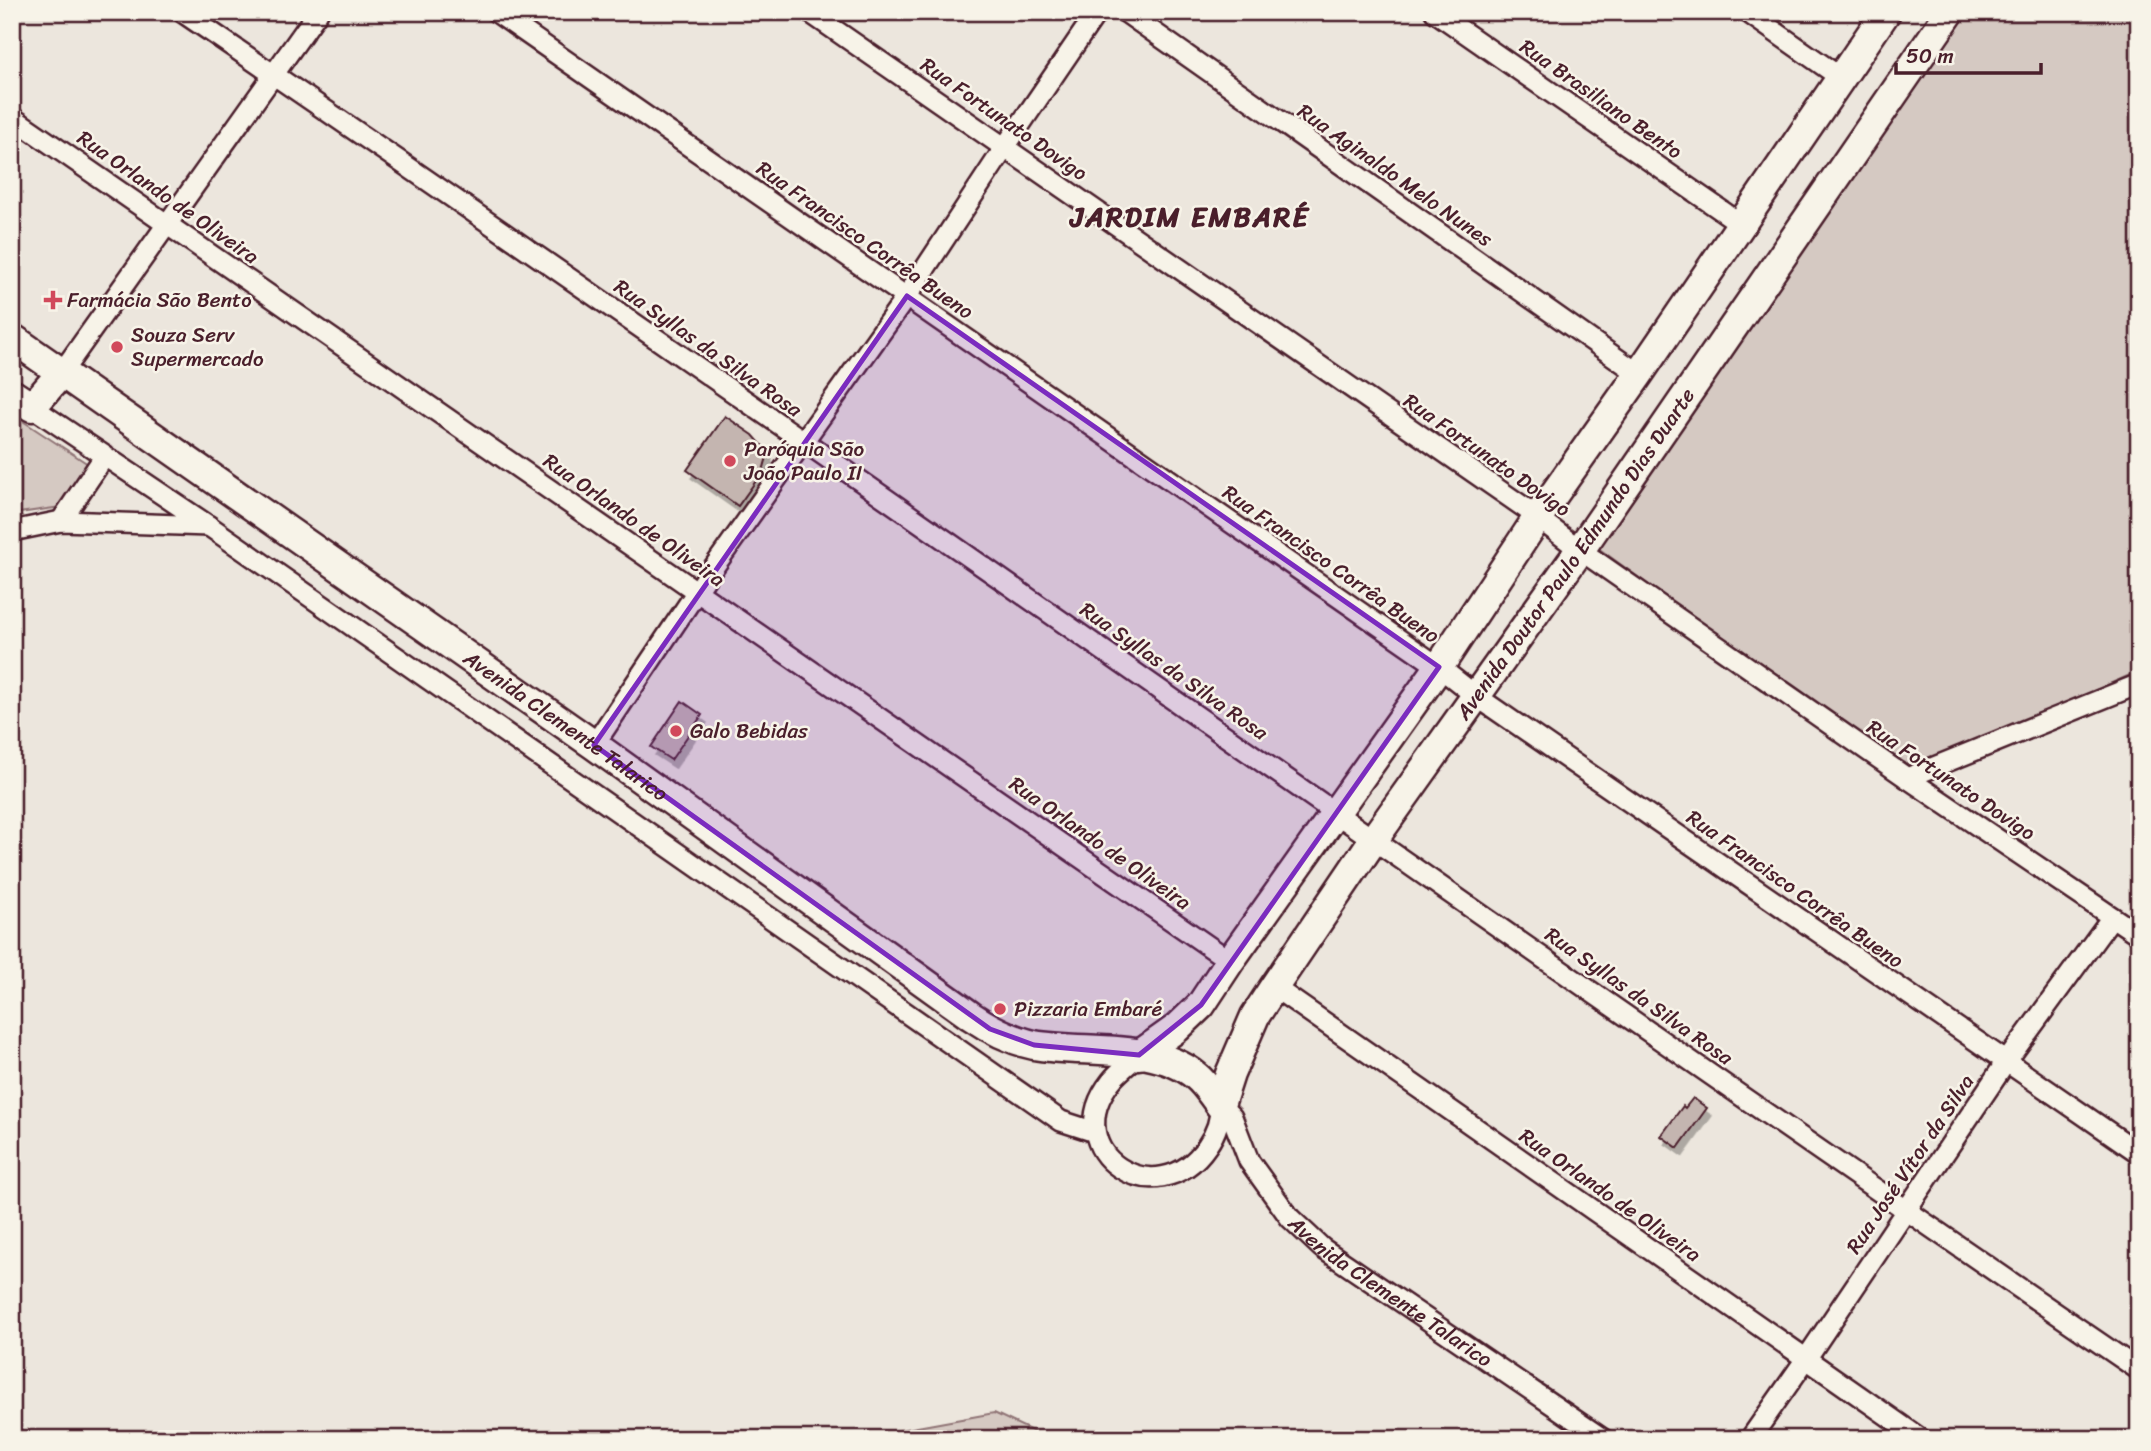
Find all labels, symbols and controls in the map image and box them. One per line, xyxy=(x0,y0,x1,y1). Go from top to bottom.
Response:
street label: Rua Brasiliano Bento xyxy=(1511,28,1691,170)
scale bar xyxy=(1896,32,2041,76)
text: 50 m xyxy=(1906,37,1954,75)
street label: Rua Fortunato Dovigo xyxy=(912,47,1096,191)
street label: Rua Aginaldo Melo Nunes xyxy=(1289,93,1501,257)
street label: Rua Orlando de Oliveira xyxy=(69,120,268,275)
street label: Rua Francisco Corrêa Bueno xyxy=(748,150,982,330)
district label: JARDIM EMBARÉ xyxy=(1068,192,1310,241)
street label: Rua Syllas da Silva Rosa xyxy=(606,268,811,428)
place label: Farmácia São Bento xyxy=(67,281,252,319)
marker: Farmácia São Bento xyxy=(45,292,61,308)
place label: Souza Serv Supermercado xyxy=(131,316,264,378)
marker: Souza Serv Supermercado xyxy=(109,339,125,355)
street label: Avenida Doutor Paulo Edmundo Dias Duarte xyxy=(1445,380,1705,729)
street label: Rua Fortunato Dovigo xyxy=(1395,383,1579,527)
place label: Paróquia São João Paulo II xyxy=(743,430,865,492)
street label: Rua Orlando de Oliveira xyxy=(535,443,734,598)
marker: Paróquia São João Paulo II xyxy=(722,453,738,469)
street label: Rua Francisco Corrêa Bueno xyxy=(1214,474,1448,654)
street label: Rua Syllas da Silva Rosa xyxy=(1072,591,1277,751)
street label: Avenida Clemente Talarico xyxy=(454,639,677,812)
street label: Rua Fortunato Dovigo xyxy=(1858,709,2044,851)
place label: Galo Bebidas xyxy=(690,712,808,750)
marker: Galo Bebidas xyxy=(668,723,684,739)
street label: Rua Orlando de Oliveira xyxy=(1001,766,1200,921)
street label: Rua Francisco Corrêa Bueno xyxy=(1678,799,1912,979)
street label: Rua Syllas da Silva Rosa xyxy=(1537,916,1742,1076)
place label: Pizzaria Embaré xyxy=(1014,990,1163,1028)
marker: Pizzaria Embaré xyxy=(992,1001,1008,1017)
street label: Rua José Vítor da Silva xyxy=(1835,1066,1985,1262)
street label: Rua Orlando de Oliveira xyxy=(1511,1118,1710,1273)
street label: Avenida Clemente Talarico xyxy=(1278,1205,1501,1378)

